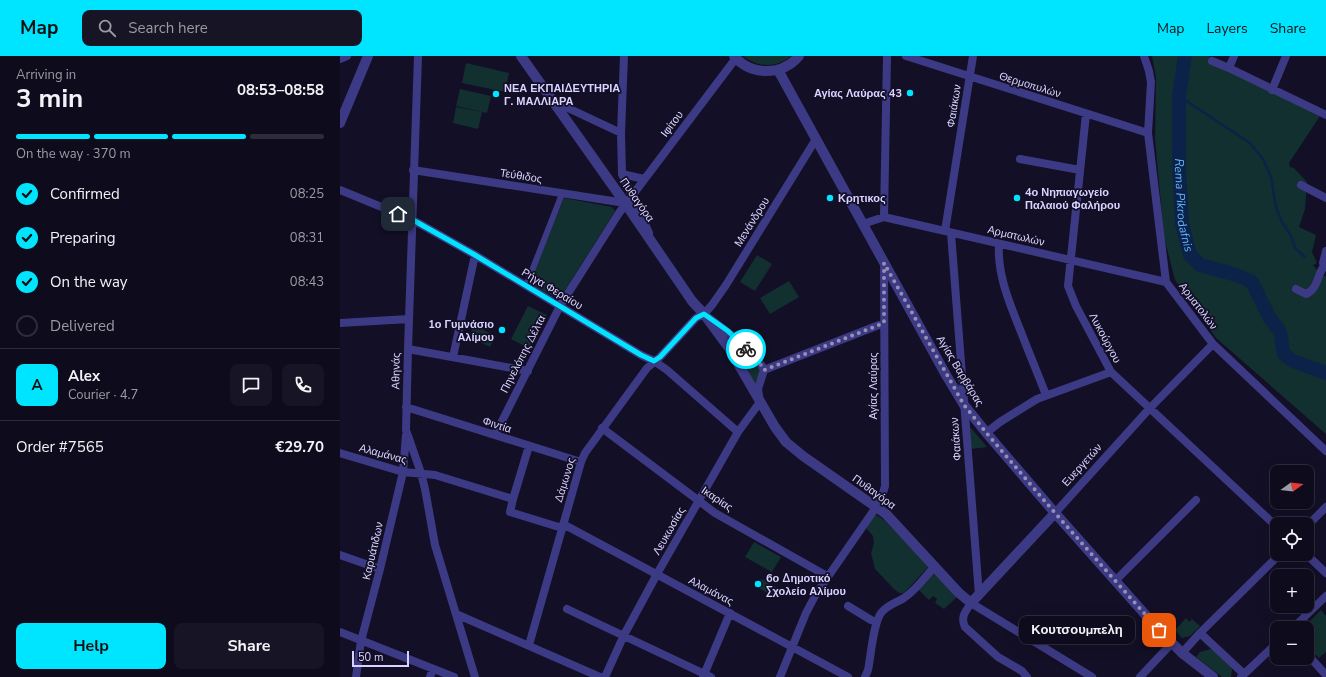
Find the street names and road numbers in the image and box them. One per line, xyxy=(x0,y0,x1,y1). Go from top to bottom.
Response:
street label: Θερμοπυλών xyxy=(997,68,1063,102)
street label: Φαιάκων xyxy=(943,83,965,129)
street label: Ιφίτου xyxy=(657,108,687,140)
street label: Τεύθιδος xyxy=(499,165,543,187)
street label: Πυθαγόρα xyxy=(616,175,658,226)
street label: Μενάνδρου xyxy=(731,194,773,250)
street label: Αρματωλών xyxy=(986,222,1046,250)
street label: Ρήγα Φεραίου xyxy=(519,265,585,313)
street label: Αρματολών xyxy=(1175,279,1221,333)
street label: Λυκούργου xyxy=(1086,310,1124,366)
street label: Πηνελόπης Δέλτα xyxy=(497,312,549,396)
street label: Αγίας Βαρβάρας xyxy=(933,333,987,409)
street label: Αγίας Λαύρας xyxy=(866,352,881,420)
street label: Αθηνάς xyxy=(388,353,404,389)
street label: Φιντία xyxy=(480,413,514,437)
street label: Φαιάκων xyxy=(947,416,965,461)
street label: Αλαμάνας xyxy=(358,440,408,468)
street label: Ευεργετών xyxy=(1059,440,1106,490)
street label: Δάμωνος xyxy=(551,456,579,504)
street label: Πυθαγόρα xyxy=(849,471,899,513)
street label: Ικαρίας xyxy=(698,483,736,515)
street label: Λευκωσίας xyxy=(649,504,689,558)
street label: Καρυάτιδων xyxy=(359,520,387,582)
street label: Αλαμάνας xyxy=(686,573,736,609)

